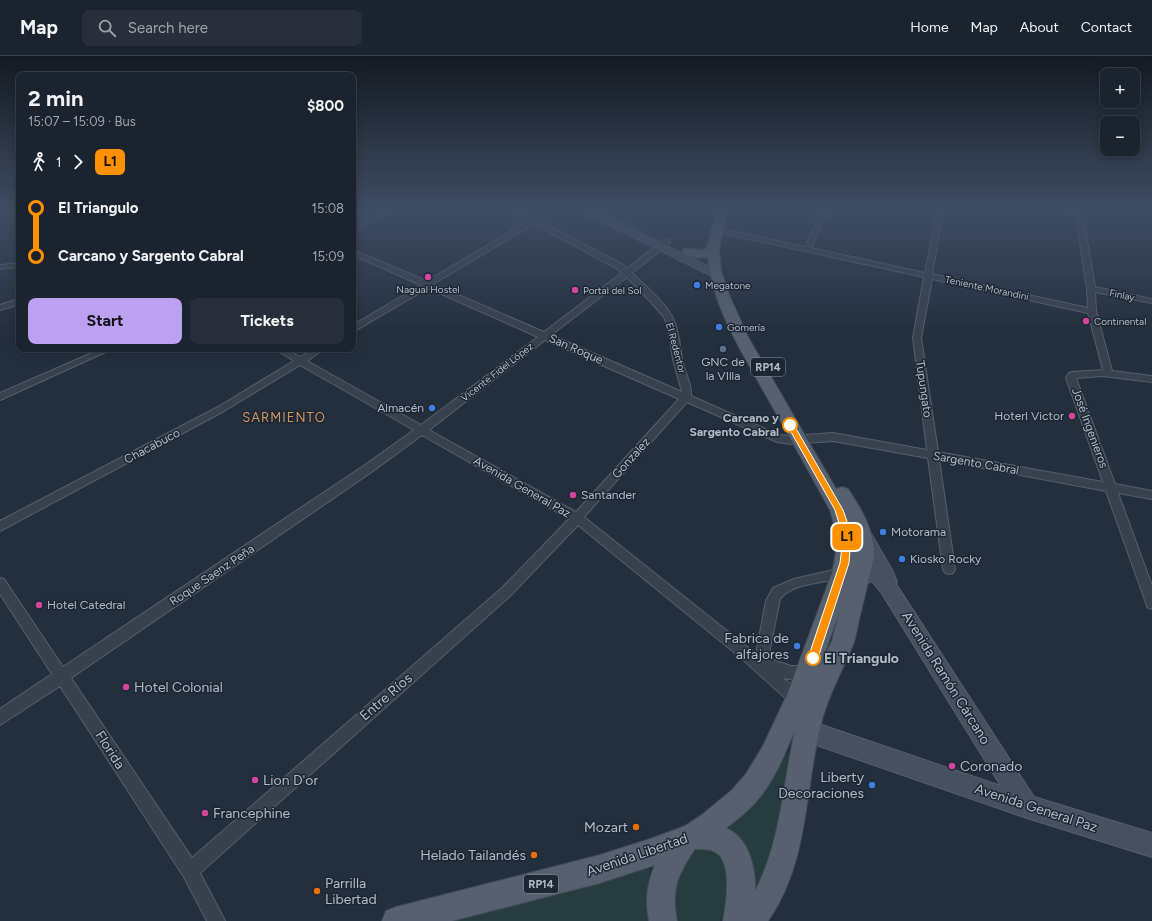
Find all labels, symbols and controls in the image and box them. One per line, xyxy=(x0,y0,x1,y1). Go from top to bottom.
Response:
search box xyxy=(82,10,362,46)
text: Map xyxy=(20,16,58,39)
icon: search xyxy=(96,17,118,39)
text: Search here xyxy=(128,19,208,37)
text: Home xyxy=(910,19,949,36)
text: Map xyxy=(971,19,998,36)
text: About xyxy=(1020,19,1059,36)
text: Contact xyxy=(1081,19,1132,36)
map controls xyxy=(1100,68,1140,156)
button: + xyxy=(1100,68,1140,108)
text: 2 min xyxy=(28,85,83,112)
text: $800 xyxy=(307,97,344,115)
text: 15:07 – 15:09 · Bus xyxy=(28,114,136,129)
button: − xyxy=(1100,116,1140,156)
icon: walk xyxy=(28,151,50,173)
icon: forward xyxy=(67,151,89,173)
text: L1 xyxy=(103,153,117,170)
text: 1 xyxy=(56,155,61,170)
text: El Triangulo xyxy=(58,199,138,217)
text: 15:08 xyxy=(312,201,344,216)
text: Carcano y Sargento Cabral xyxy=(58,247,244,265)
text: 15:09 xyxy=(312,249,344,264)
marker: Nagual Hostel xyxy=(423,272,433,282)
street label: Teniente Morandini xyxy=(944,273,1030,303)
place label: Megatone xyxy=(705,279,751,292)
marker: Megatone xyxy=(692,280,702,290)
place label: Nagual Hostel xyxy=(396,283,460,296)
place label: Portal del Sol xyxy=(583,284,642,297)
marker: Portal del Sol xyxy=(570,285,580,295)
street label: Finlay xyxy=(1108,286,1137,304)
button: Start xyxy=(28,298,182,344)
button: Tickets xyxy=(190,298,344,344)
place label: Continental xyxy=(1094,315,1146,328)
marker: Continental xyxy=(1081,316,1091,326)
street label: El Redentor xyxy=(663,321,689,375)
place label: Gomería xyxy=(727,321,765,334)
marker: Gomería xyxy=(714,322,724,332)
street label: San Roque xyxy=(547,331,606,367)
street label: Vicente Fidel López xyxy=(458,340,536,404)
marker: GNC de la VIlla xyxy=(718,344,728,354)
place label: GNC de la VIlla xyxy=(701,355,745,383)
road number: RP14 xyxy=(751,358,785,376)
street label: Tupungato xyxy=(913,359,935,419)
street label: José Ingenieros xyxy=(1069,386,1111,470)
place label: Almacén xyxy=(377,401,424,415)
marker: Almacén xyxy=(427,403,437,413)
place label: Hoterl Victor xyxy=(994,409,1064,423)
district label: SARMIENTO xyxy=(242,410,326,425)
place label: Carcano y Sargento Cabral xyxy=(689,411,779,439)
marker: Hoterl Victor xyxy=(1067,411,1077,421)
marker: Carcano y Sargento Cabral xyxy=(782,417,798,433)
street label: Chacabuco xyxy=(122,425,182,467)
street label: Gonzalez xyxy=(609,435,653,481)
street label: Sargento Cabral xyxy=(932,449,1020,477)
street label: Avenida General Paz xyxy=(471,453,573,521)
place label: Santander xyxy=(581,488,636,502)
marker: Santander xyxy=(568,490,578,500)
line badge: L1 xyxy=(829,524,865,550)
place label: Motorama xyxy=(891,525,946,539)
marker: Motorama xyxy=(878,527,888,537)
text: L1 xyxy=(840,528,854,545)
street label: Roque Saenz Peña xyxy=(167,541,257,609)
place label: Kiosko Rocky xyxy=(910,552,982,566)
marker: Kiosko Rocky xyxy=(897,554,907,564)
place label: Hotel Catedral xyxy=(47,598,125,612)
marker: Hotel Catedral xyxy=(34,600,44,610)
street label: Avenida Ramón Cárcano xyxy=(898,608,994,748)
place label: Fabrica de alfajores xyxy=(724,630,789,663)
marker: Fabrica de alfajores xyxy=(792,641,802,651)
marker: El Triangulo xyxy=(805,650,821,666)
place label: El Triangulo xyxy=(824,650,899,667)
street label: Entre Ríos xyxy=(356,670,416,724)
place label: Hotel Colonial xyxy=(134,679,223,696)
marker: Hotel Colonial xyxy=(121,682,131,692)
street label: Florida xyxy=(91,728,129,772)
place label: Coronado xyxy=(960,758,1022,775)
marker: Coronado xyxy=(947,761,957,771)
place label: Liberty Decoraciones xyxy=(778,769,865,802)
place label: Lion D'or xyxy=(263,772,318,789)
marker: Lion D'or xyxy=(250,775,260,785)
marker: Liberty Decoraciones xyxy=(867,780,877,790)
street label: Avenida General Paz xyxy=(972,780,1100,836)
place label: Francephine xyxy=(213,805,291,822)
marker: Francephine xyxy=(200,808,210,818)
place label: Mozart xyxy=(584,819,628,836)
marker: Mozart xyxy=(631,822,641,832)
street label: Avenida Libertad xyxy=(584,830,690,880)
place label: Helado Tailandés xyxy=(420,847,526,864)
marker: Helado Tailandés xyxy=(529,850,539,860)
place label: Parrilla Libertad xyxy=(325,875,377,908)
road number: RP14 xyxy=(524,875,558,893)
marker: Parrilla Libertad xyxy=(312,886,322,896)

